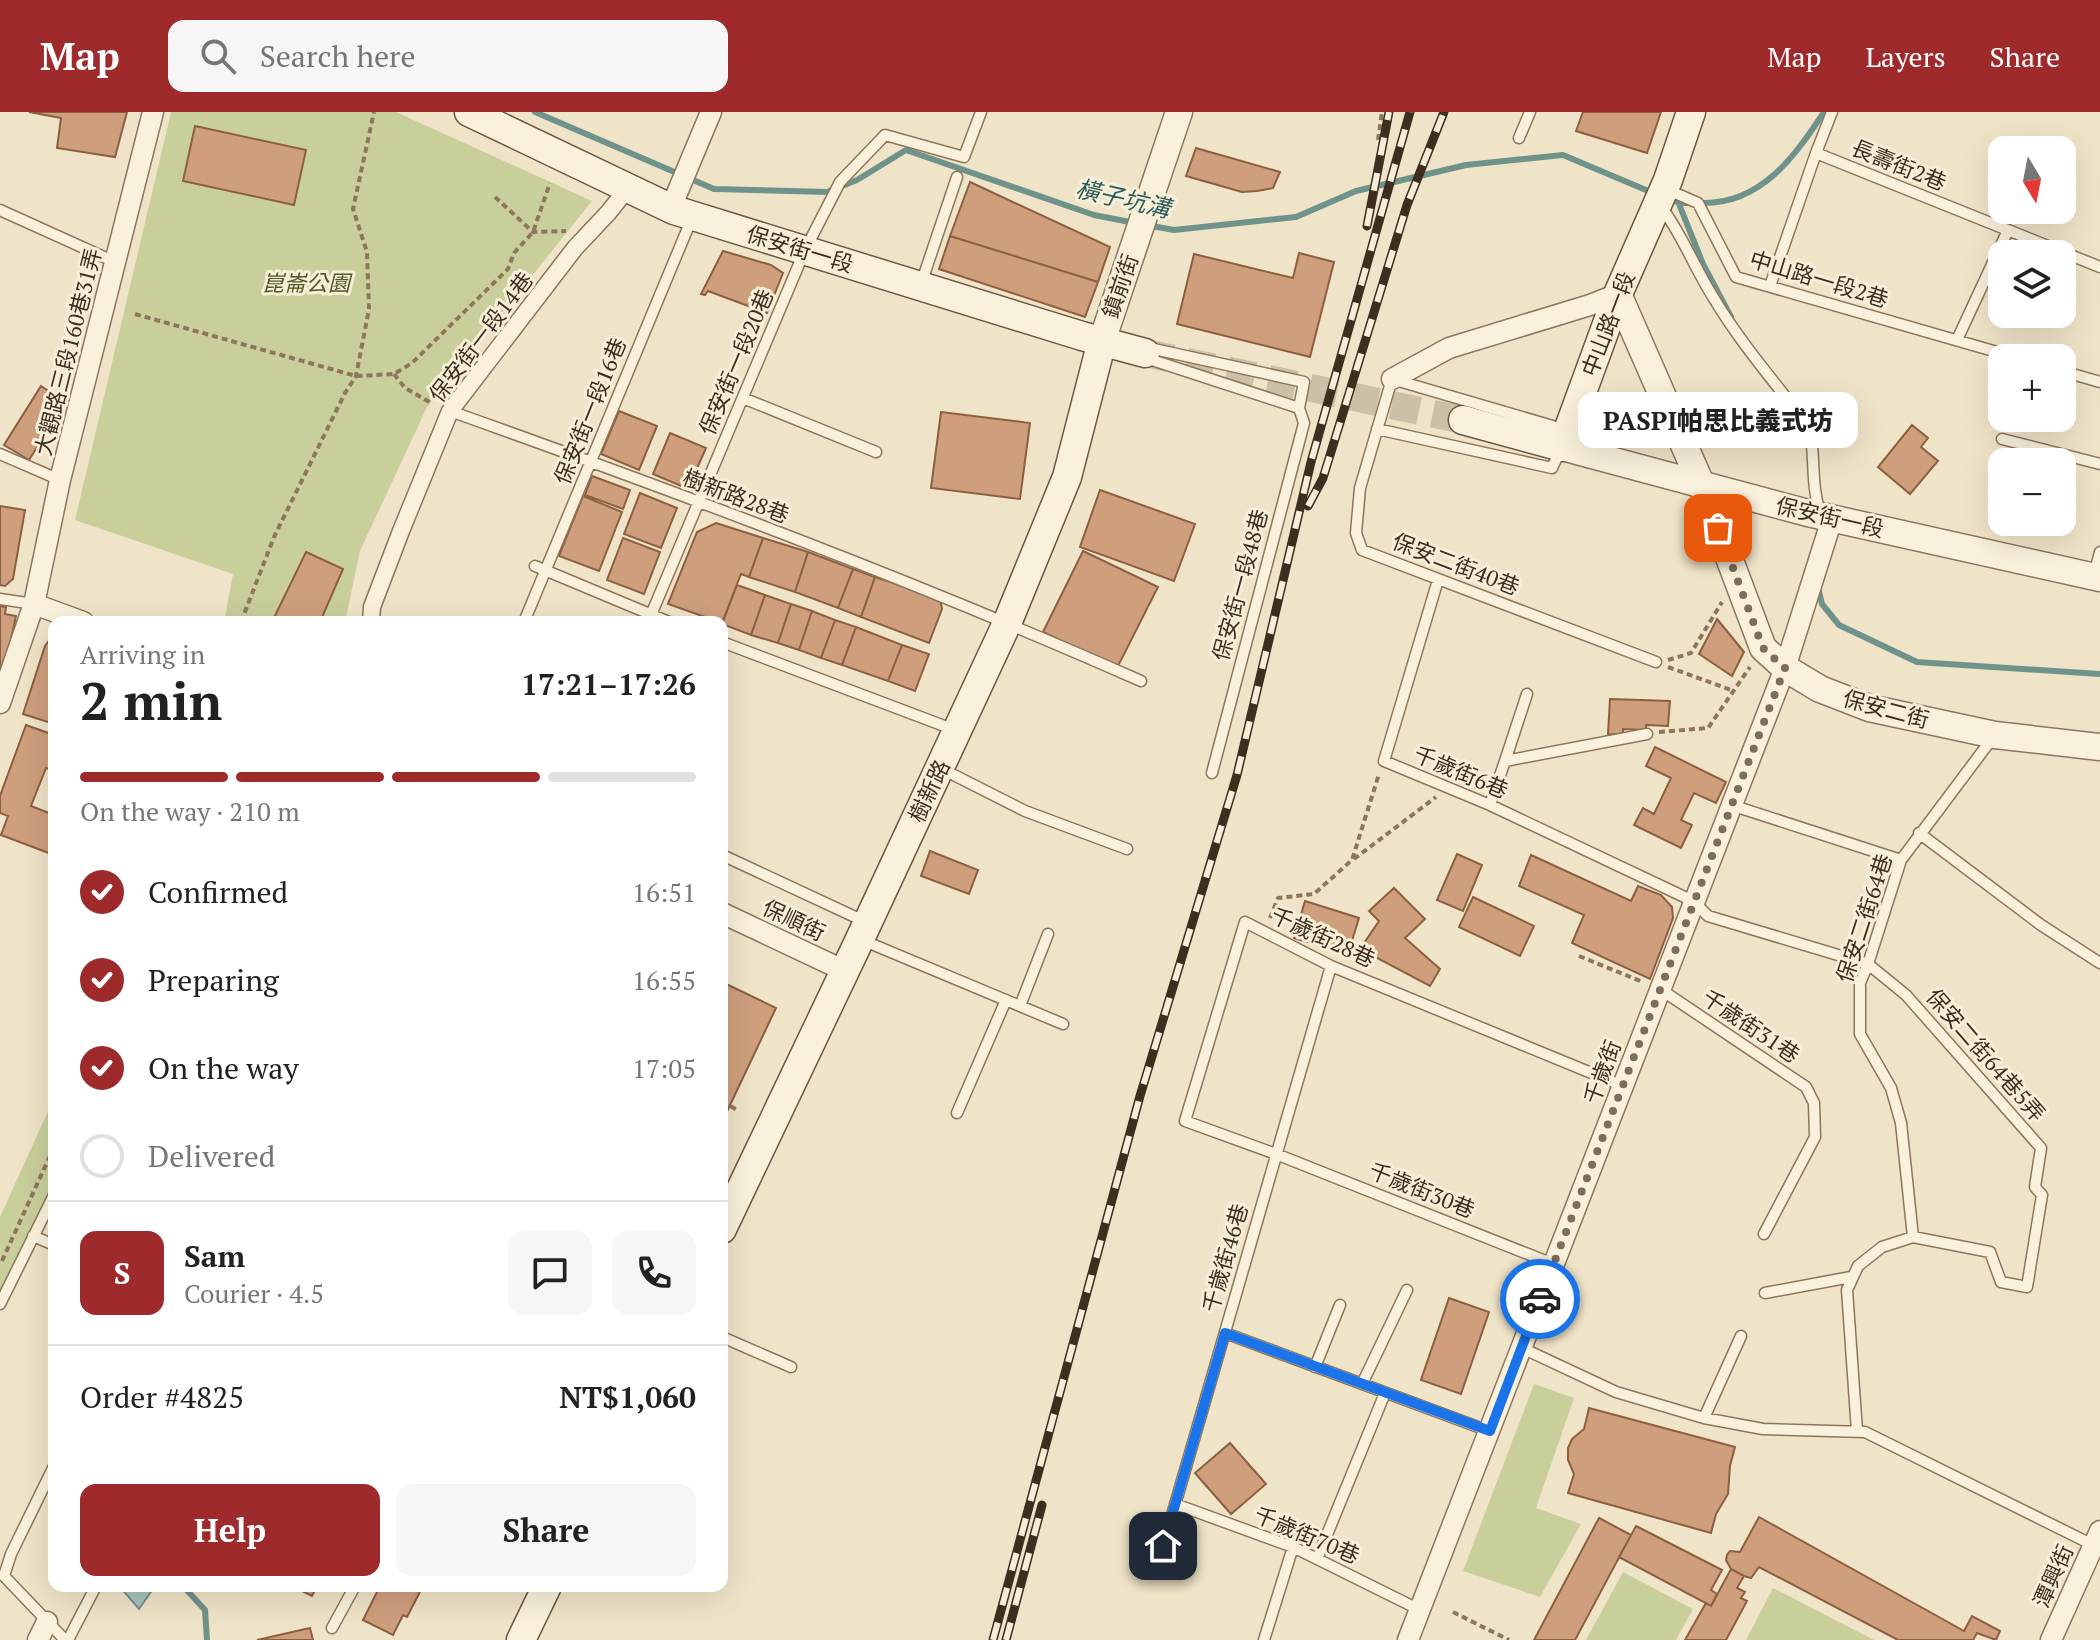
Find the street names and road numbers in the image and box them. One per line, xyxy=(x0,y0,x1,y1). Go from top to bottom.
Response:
street label: 長壽街2巷 xyxy=(1848,132,1951,197)
street label: 保安街一段 xyxy=(743,219,857,278)
street label: 中山路一段2巷 xyxy=(1746,244,1892,313)
street label: 大觀路三段160巷31弄 xyxy=(28,245,107,459)
street label: 鎮前街 xyxy=(1095,250,1144,322)
street label: 保安街一段14巷 xyxy=(422,266,539,408)
street label: 中山路一段 xyxy=(1574,267,1641,380)
street label: 保安街一段20巷 xyxy=(692,285,779,439)
street label: 保安街一段16巷 xyxy=(547,333,632,488)
street label: 樹新路28巷 xyxy=(679,462,793,529)
street label: 保安街一段 xyxy=(1773,490,1887,543)
street label: 保安街一段48巷 xyxy=(1205,506,1274,664)
street label: 保安二街40巷 xyxy=(1389,526,1524,601)
street label: 保安二街 xyxy=(1840,683,1932,734)
street label: 千歲街6巷 xyxy=(1410,739,1513,804)
street label: 樹新路 xyxy=(901,755,956,827)
street label: 保安二街64巷 xyxy=(1829,850,1898,986)
street label: 保順街 xyxy=(758,892,830,947)
street label: 千歲街28巷 xyxy=(1267,900,1380,973)
street label: 千歲街31巷 xyxy=(1697,982,1806,1069)
street label: 保安二街64巷5弄 xyxy=(1921,982,2052,1127)
street label: 千歲街 xyxy=(1576,1036,1627,1108)
street label: 千歲街30巷 xyxy=(1365,1155,1479,1224)
street label: 千歲街46巷 xyxy=(1195,1200,1254,1315)
street label: 千歲街70巷 xyxy=(1250,1499,1364,1570)
street label: 潭興街 xyxy=(2026,1540,2079,1612)

